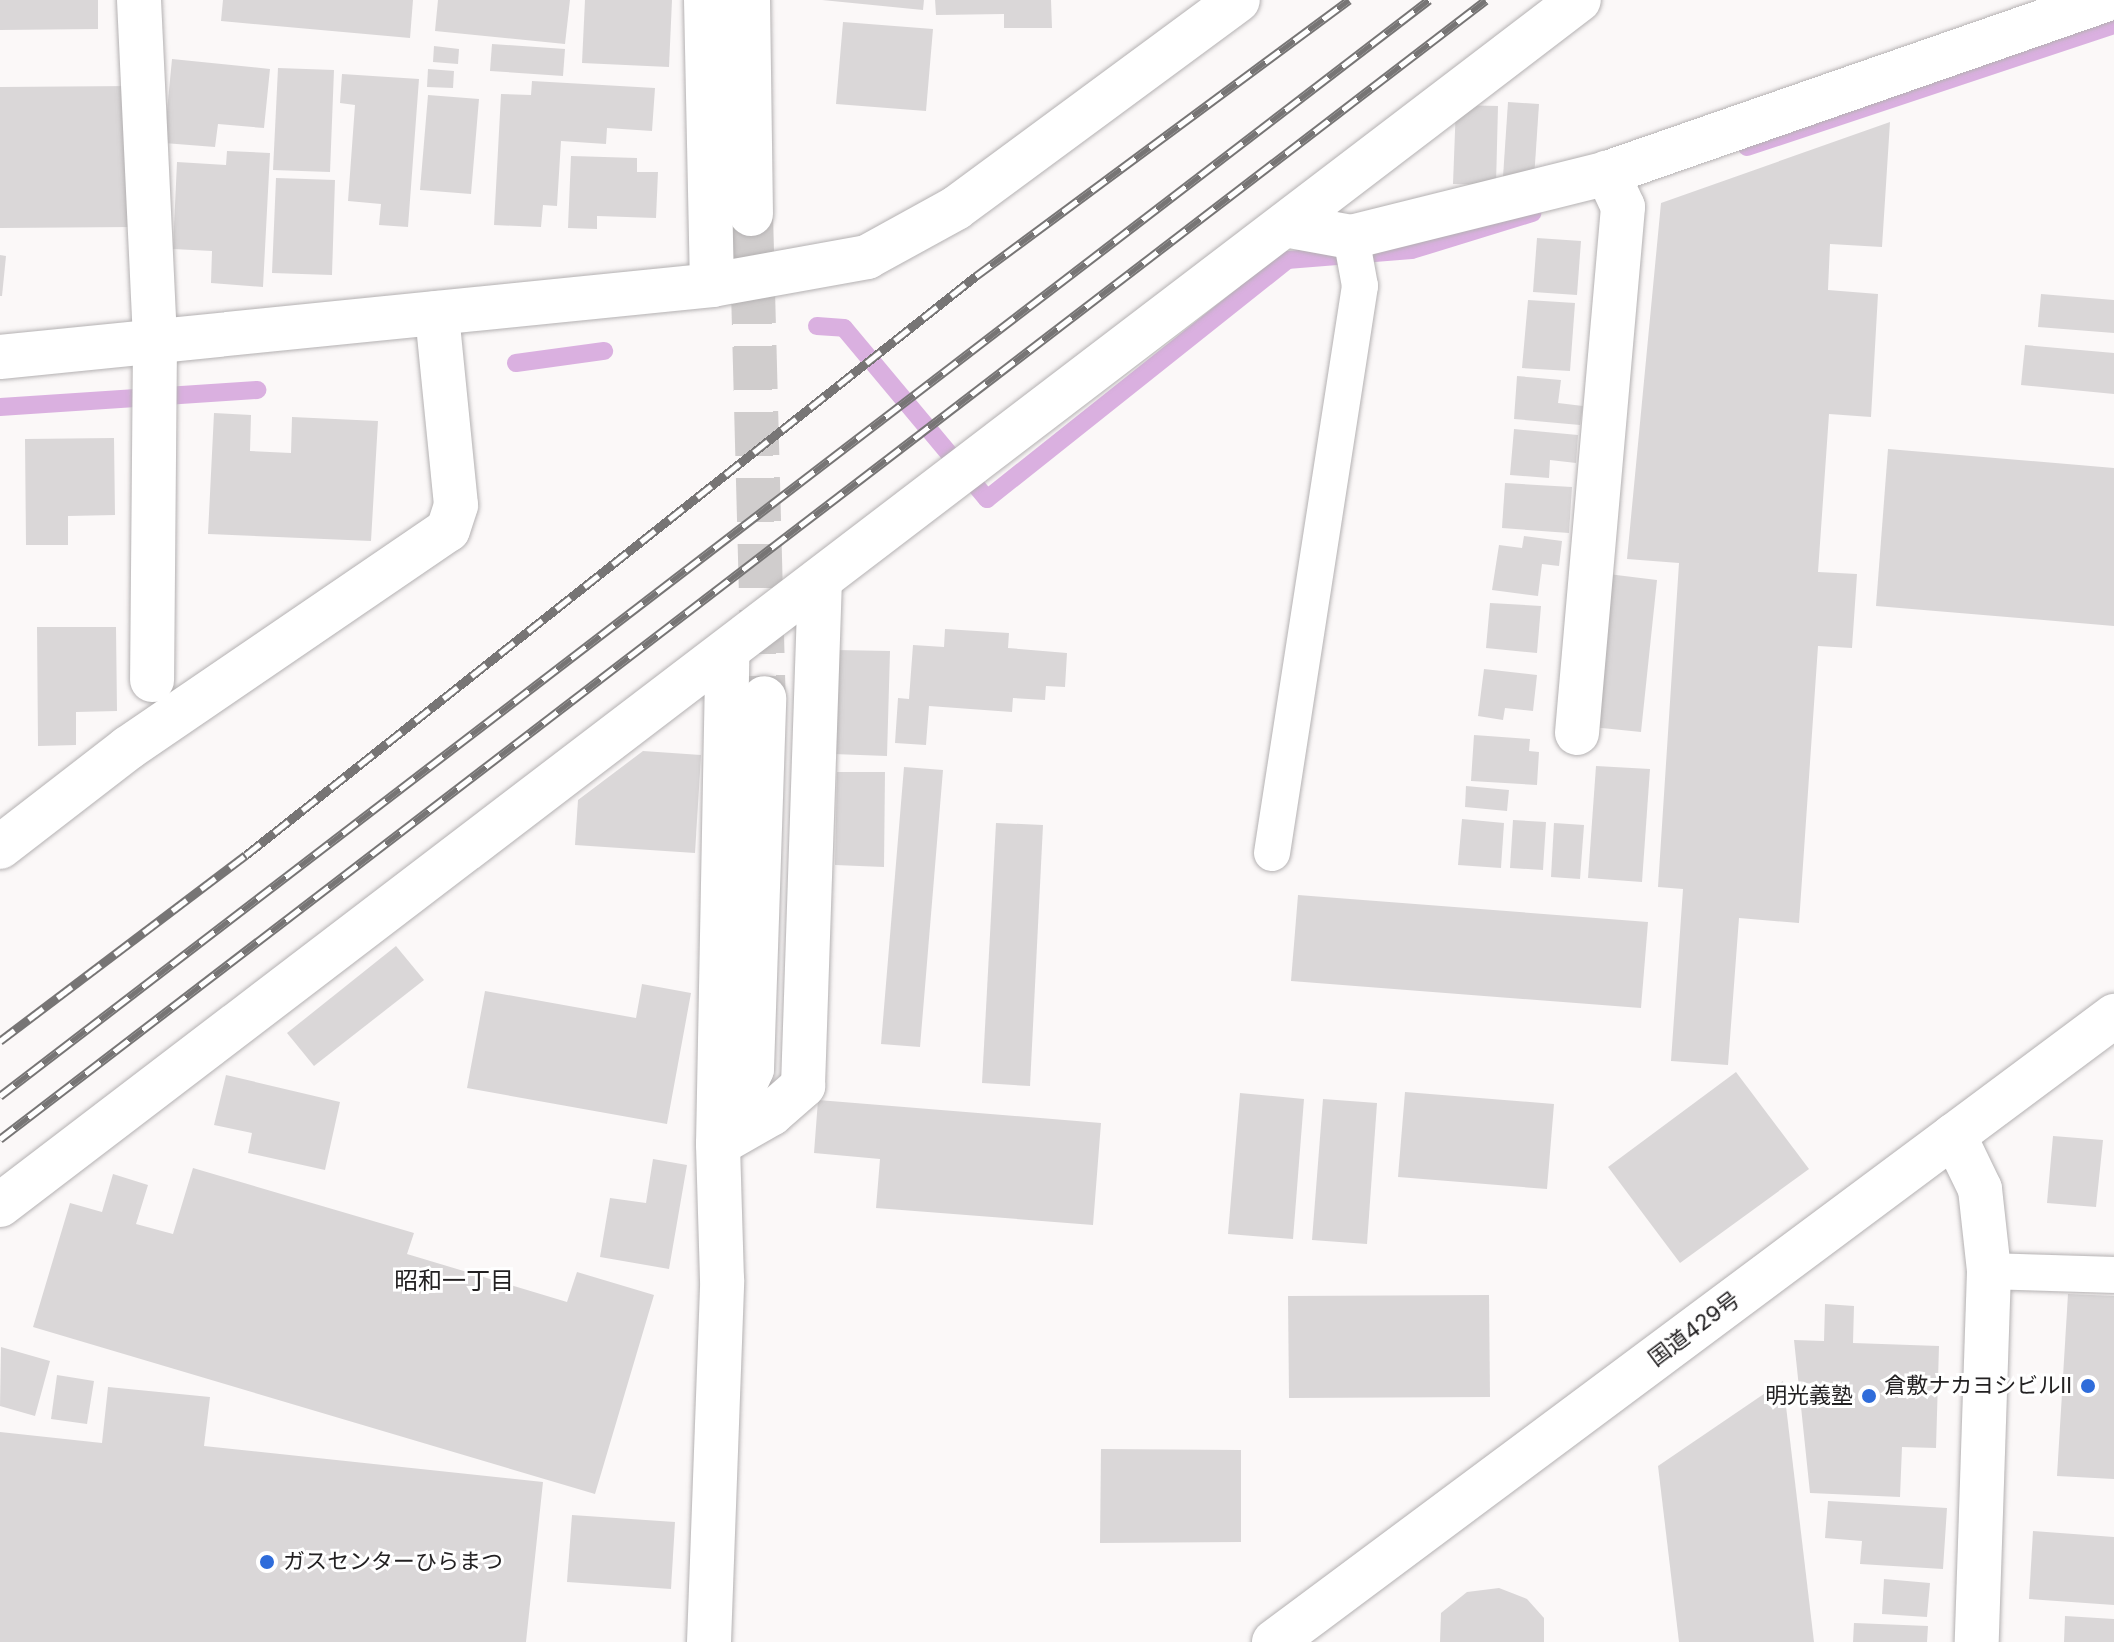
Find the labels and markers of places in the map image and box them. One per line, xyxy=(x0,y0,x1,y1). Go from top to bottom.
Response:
place label: 倉敷ナカヨシビルⅡ xyxy=(1884,1373,2072,1399)
marker: 倉敷ナカヨシビルⅡ xyxy=(2079,1377,2097,1395)
place label: 明光義塾 xyxy=(1765,1383,1853,1409)
marker: 明光義塾 xyxy=(1860,1387,1878,1405)
place label: ガスセンターひらまつ xyxy=(283,1549,503,1575)
marker: ガスセンターひらまつ xyxy=(258,1553,276,1571)

